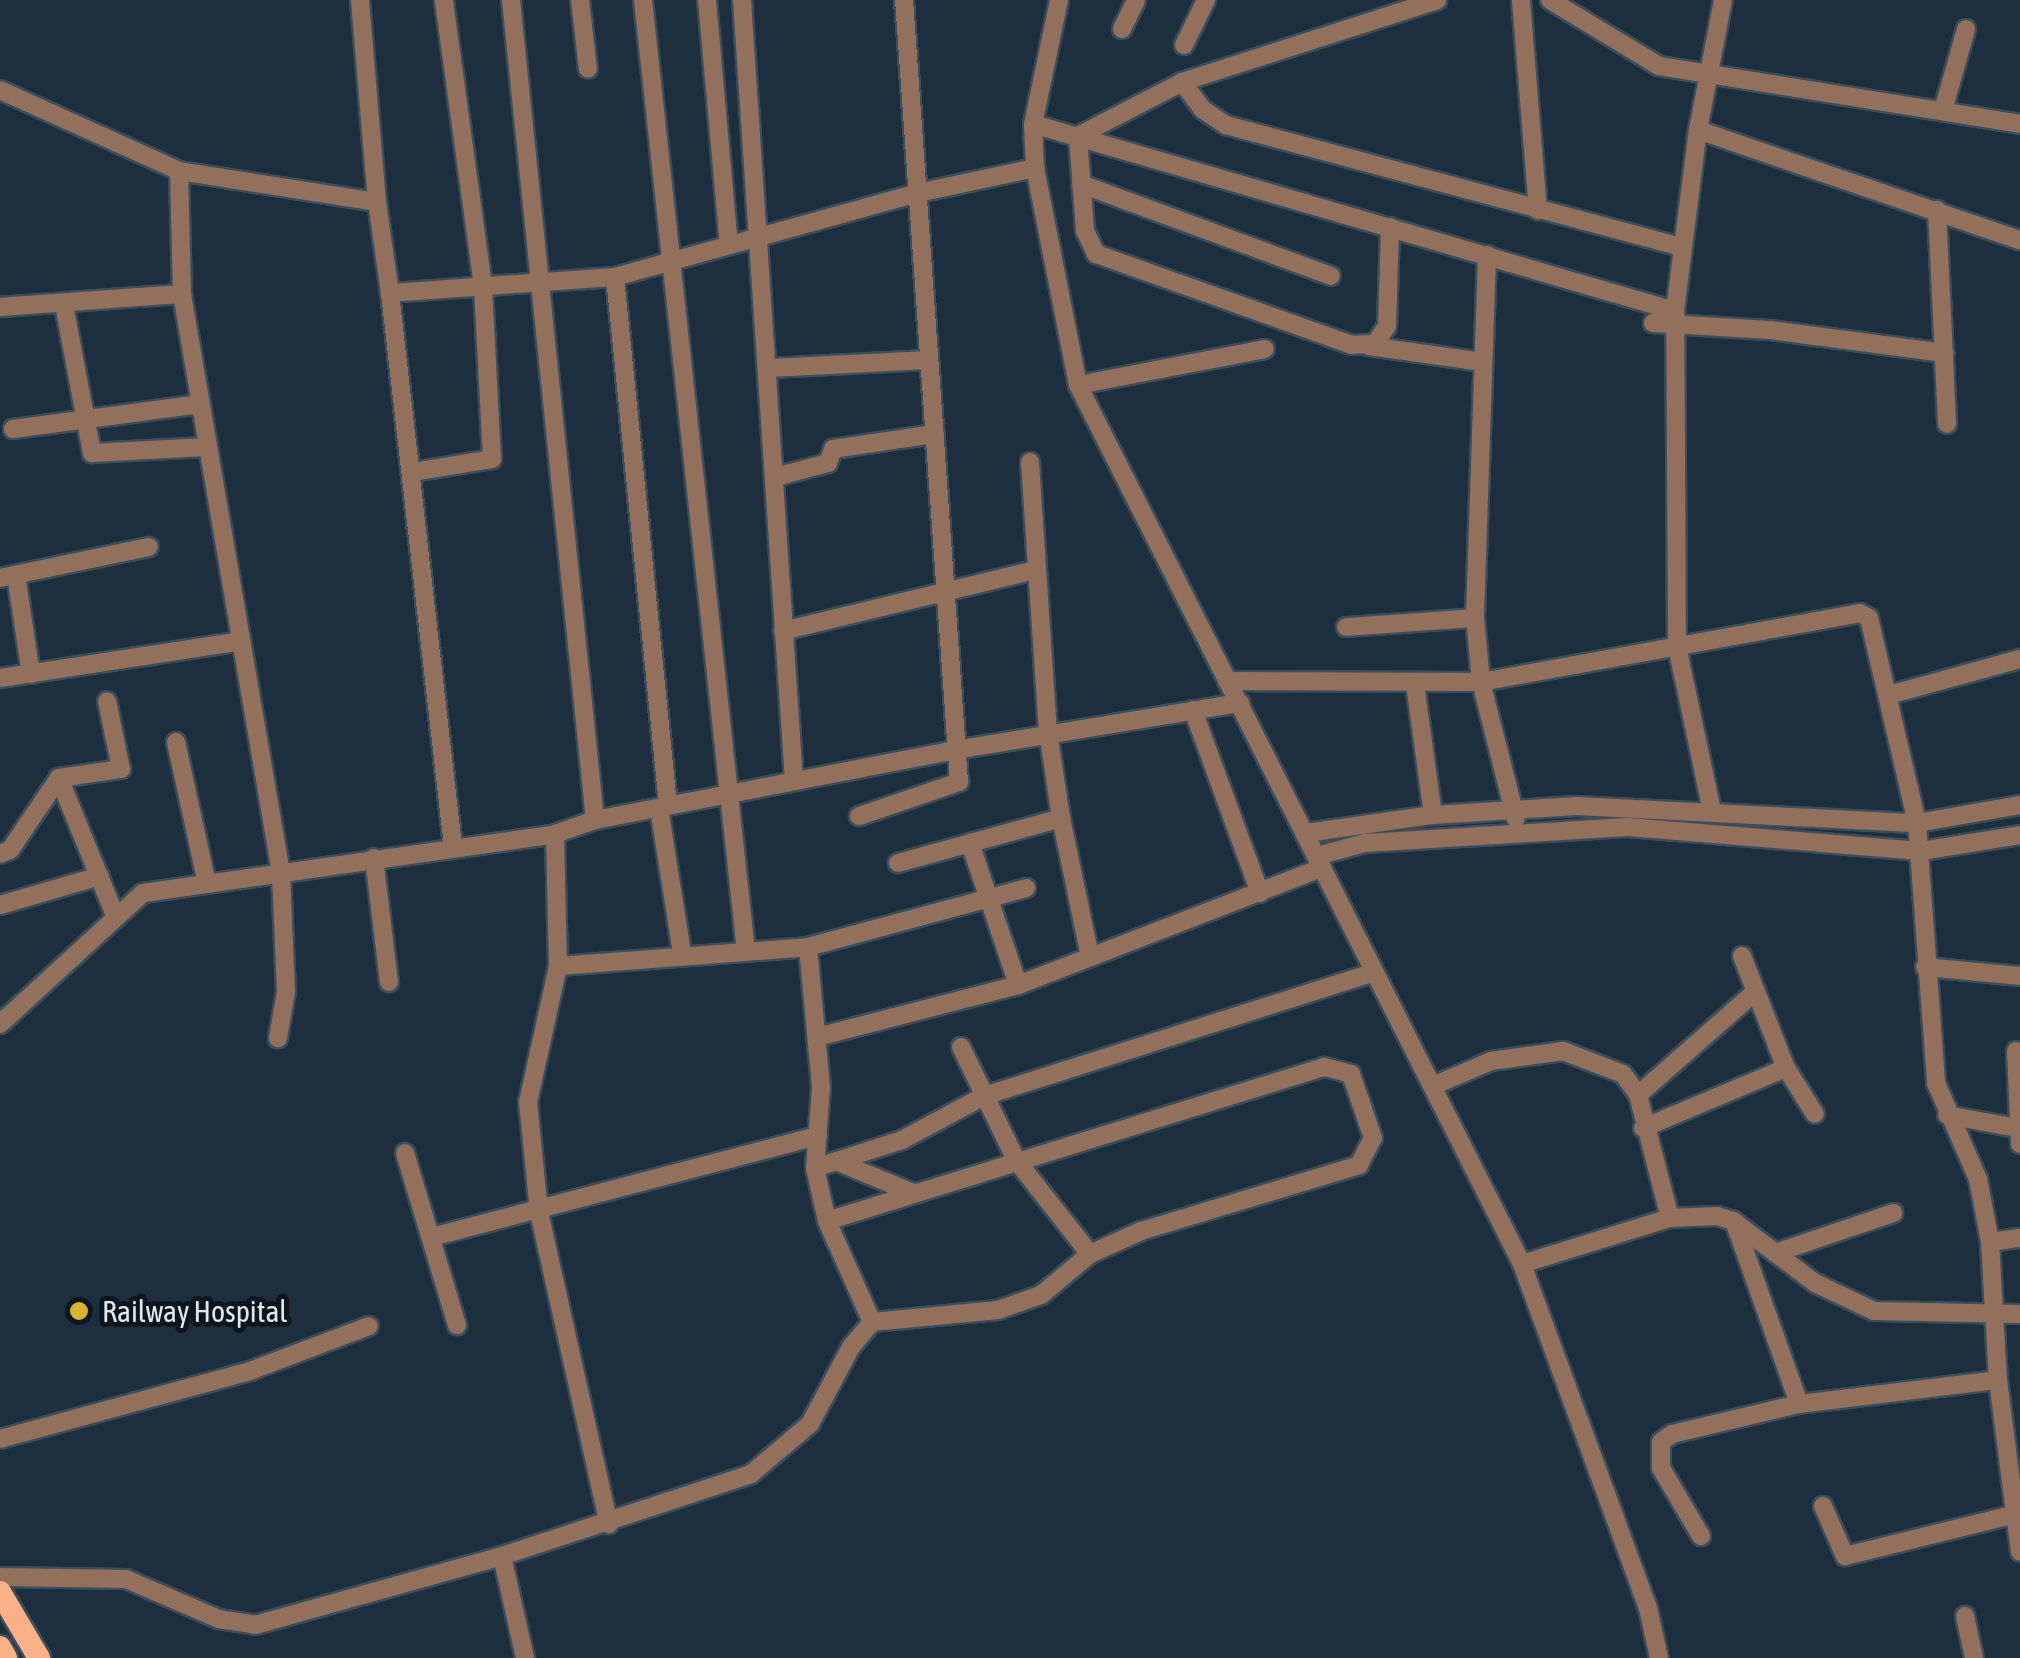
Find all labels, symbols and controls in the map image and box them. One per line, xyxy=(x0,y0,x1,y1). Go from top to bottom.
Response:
place label: Railway Hospital xyxy=(102,1293,287,1329)
marker: Railway Hospital xyxy=(66,1298,92,1324)

